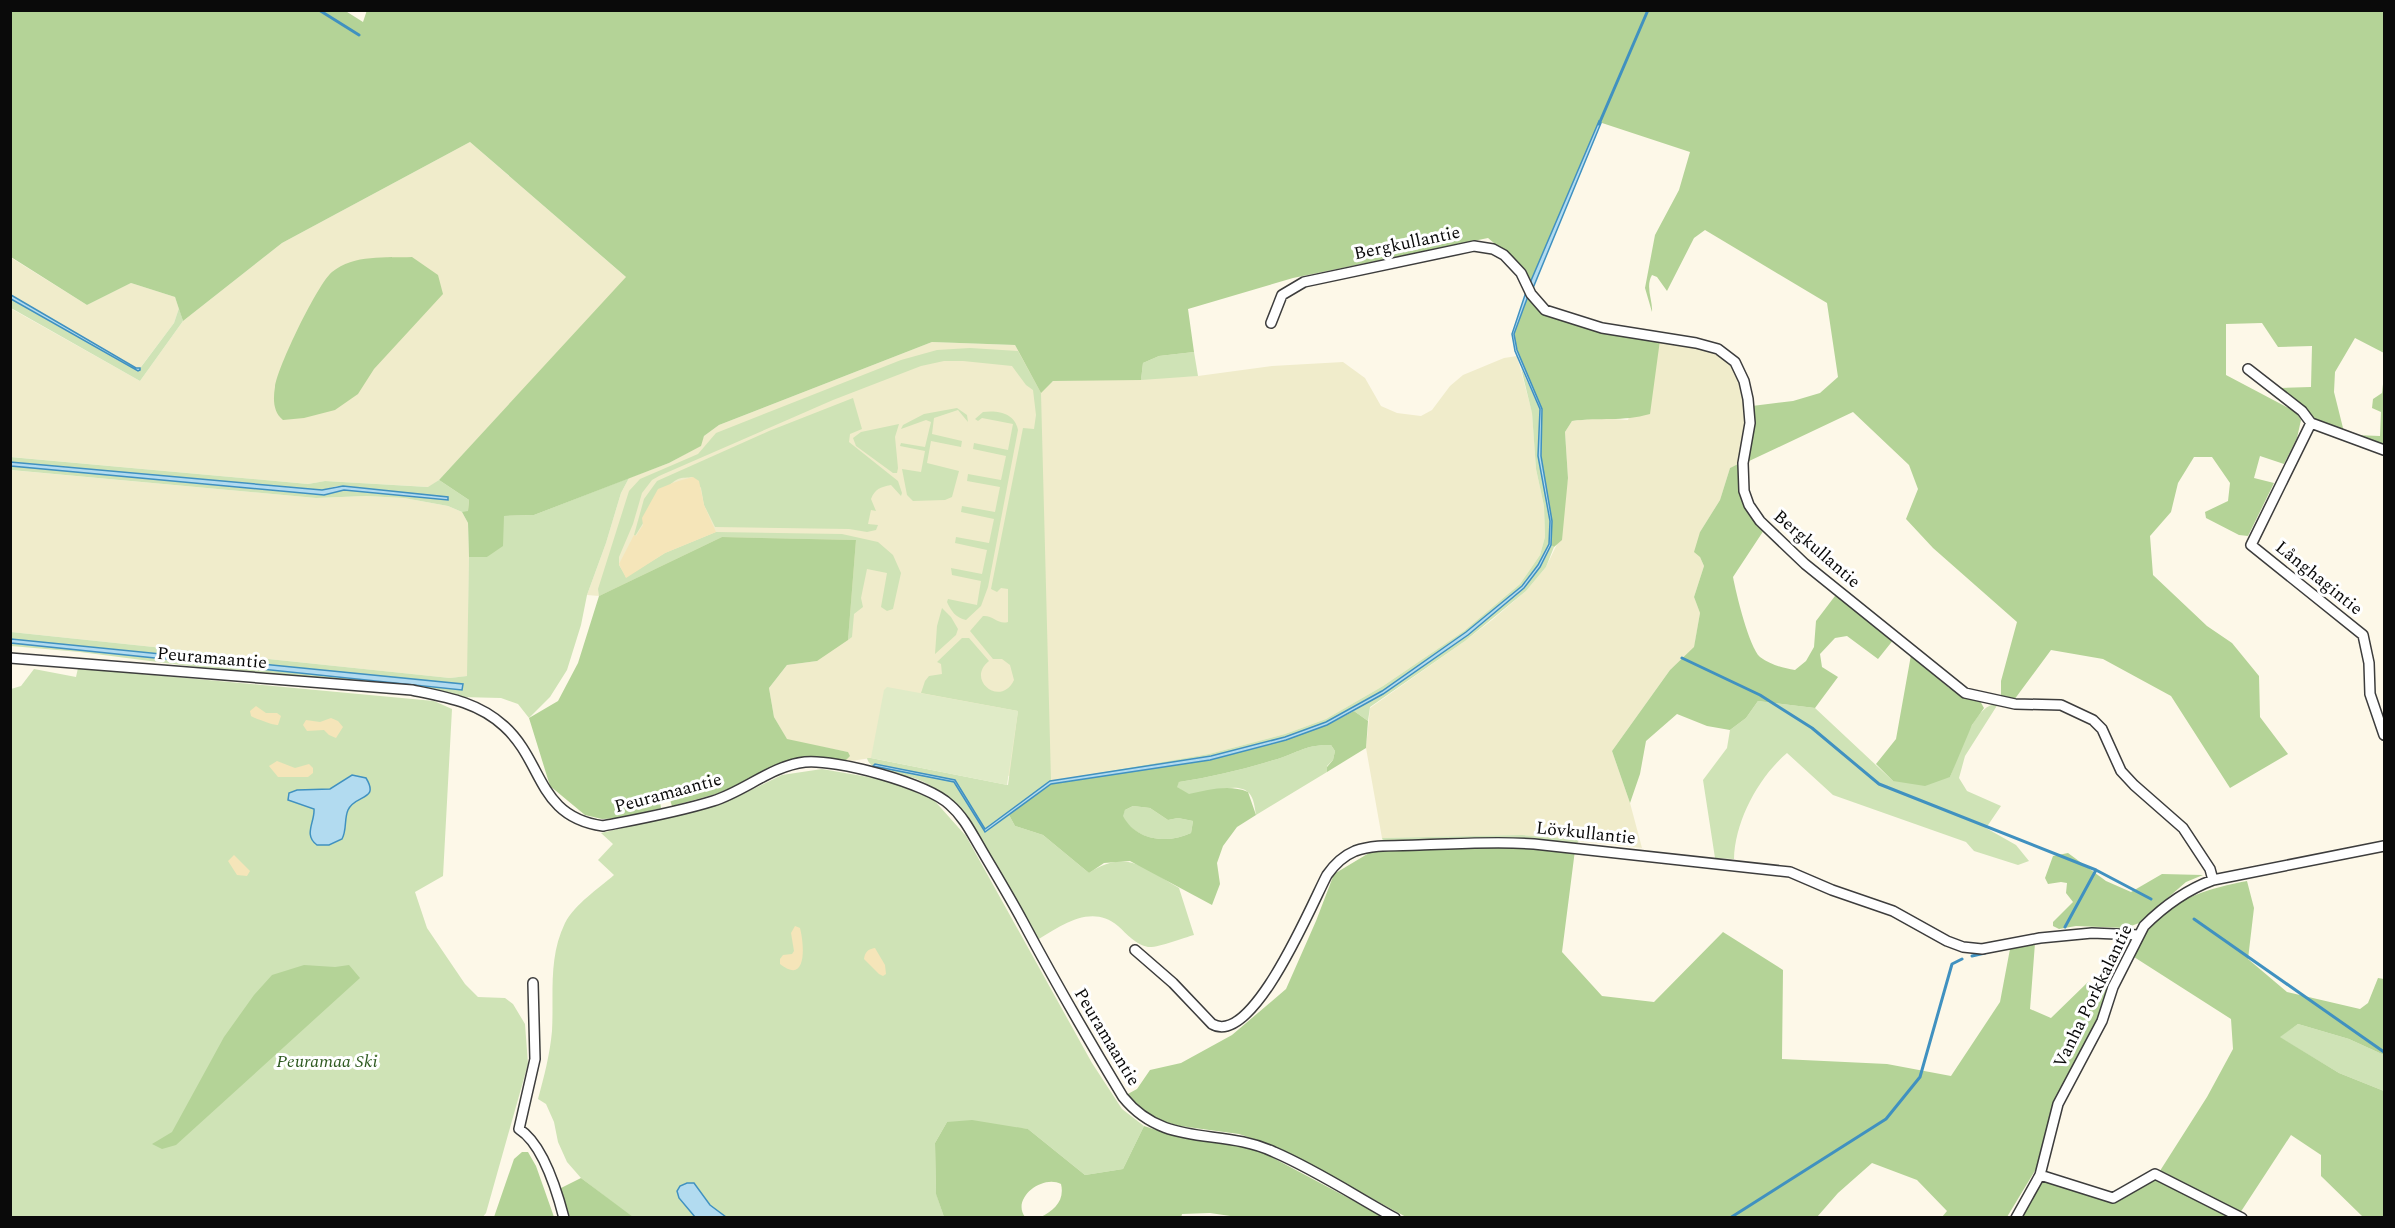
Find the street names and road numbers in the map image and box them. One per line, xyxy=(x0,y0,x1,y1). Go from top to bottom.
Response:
street label: Bergkullantie xyxy=(1351,219,1463,267)
street label: Bergkullantie xyxy=(1767,503,1867,595)
street label: Långhagintie xyxy=(2269,534,2369,622)
street label: Peuramaantie xyxy=(156,640,268,676)
street label: Peuramaantie xyxy=(611,766,725,820)
street label: Lövkullantie xyxy=(1535,814,1637,852)
street label: Vanha Porkkalantie xyxy=(2046,920,2140,1072)
street label: Peuramaantie xyxy=(1067,983,1147,1091)

